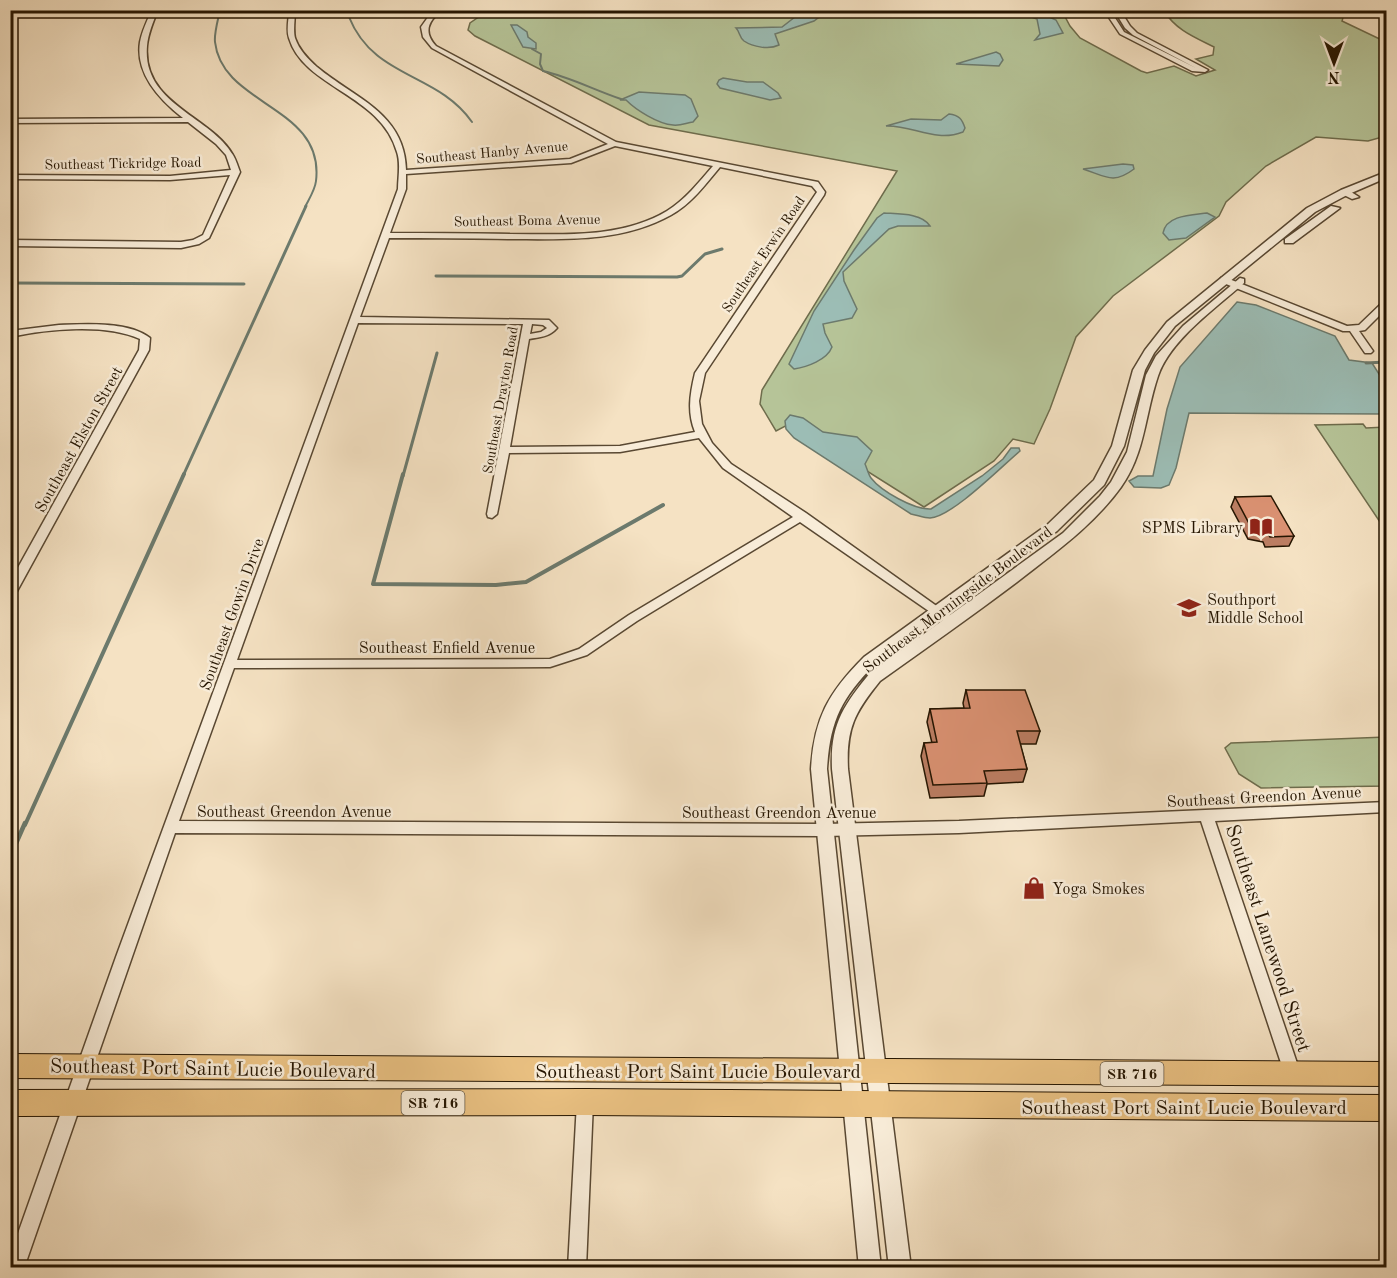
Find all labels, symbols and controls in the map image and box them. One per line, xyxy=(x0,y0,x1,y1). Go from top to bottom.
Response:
north arrow xyxy=(1304,33,1364,93)
text: N xyxy=(1327,68,1340,84)
street label: Southeast Hanby Avenue xyxy=(416,139,569,167)
street label: Southeast Tickridge Road xyxy=(44,156,202,172)
street label: Southeast Erwin Road xyxy=(720,194,808,315)
street label: Southeast Boma Avenue xyxy=(453,213,601,229)
street label: Southeast Drayton Road xyxy=(481,326,521,475)
street label: Southeast Elston Street xyxy=(33,364,127,516)
library icon: SPMS Library xyxy=(1248,514,1274,540)
place label: SPMS Library xyxy=(1142,521,1244,537)
street label: Southeast Morningside Boulevard xyxy=(861,524,1056,677)
street label: Southeast Gowin Drive xyxy=(198,537,268,693)
place label: Southport Middle School xyxy=(1207,593,1303,627)
school or university icon: Southport Middle School xyxy=(1176,595,1202,621)
street label: Southeast Enfield Avenue xyxy=(359,641,535,657)
street label: Southeast Greendon Avenue xyxy=(1166,785,1362,811)
street label: Southeast Greendon Avenue xyxy=(197,805,391,821)
street label: Southeast Greendon Avenue xyxy=(682,806,876,822)
street label: Southeast Lanewood Street xyxy=(1221,822,1313,1055)
shop icon: Yoga Smokes xyxy=(1021,875,1047,901)
place label: Yoga Smokes xyxy=(1052,882,1145,898)
street label: Southeast Port Saint Lucie Boulevard xyxy=(50,1057,376,1083)
road number: SR 716 xyxy=(1100,1062,1164,1086)
street label: Southeast Port Saint Lucie Boulevard xyxy=(535,1063,861,1083)
road number: SR 716 xyxy=(402,1091,464,1115)
street label: Southeast Port Saint Lucie Boulevard xyxy=(1021,1099,1347,1119)

